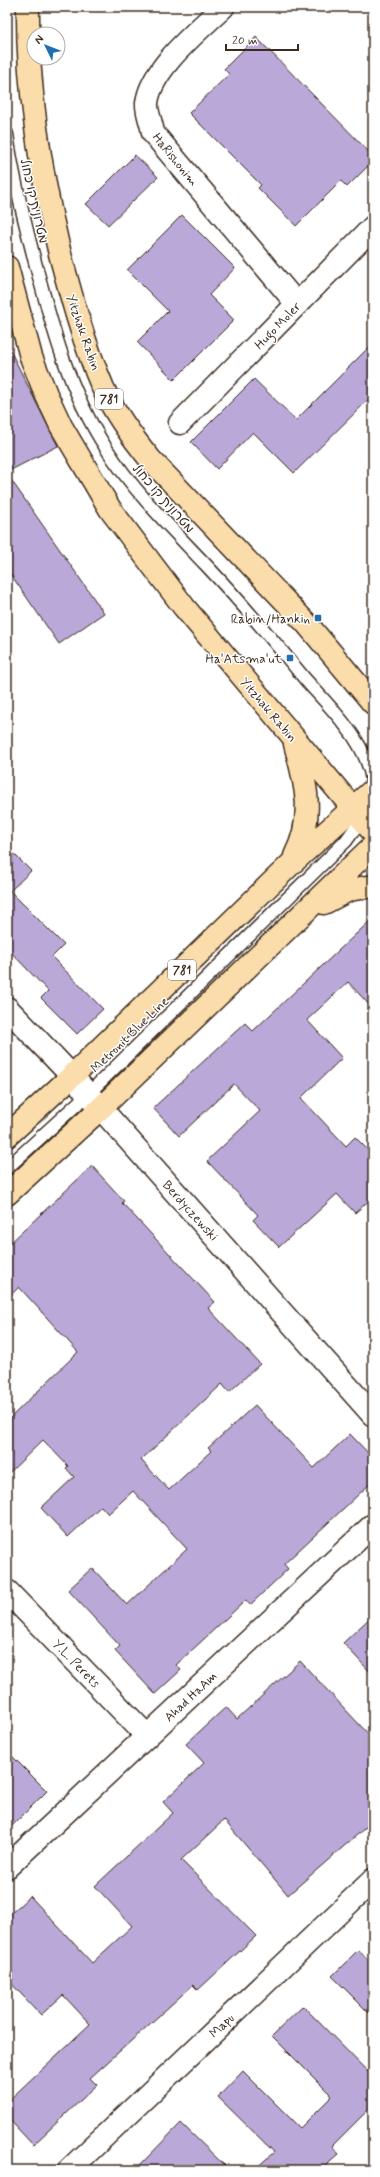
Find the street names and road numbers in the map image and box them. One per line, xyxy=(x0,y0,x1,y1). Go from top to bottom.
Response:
street label: HaRishonim xyxy=(148,130,202,190)
street label: מטרונית קו כחול xyxy=(16,157,52,245)
street label: Yitzhak Rabin xyxy=(62,292,104,373)
street label: Hugo Moler xyxy=(251,298,307,355)
road number: 781 xyxy=(95,389,123,409)
street label: מטרונית קו כחול xyxy=(128,461,198,537)
street label: Yitzhak Rabin xyxy=(236,674,300,746)
road number: 781 xyxy=(168,960,196,980)
street label: Metronit Blue Line xyxy=(87,993,173,1077)
street label: Berdyczewski xyxy=(158,1177,222,1245)
street label: Y.L. Perets xyxy=(49,1636,103,1692)
street label: Ahad HaAm xyxy=(161,1668,221,1726)
street label: Mapu xyxy=(206,2010,238,2042)

